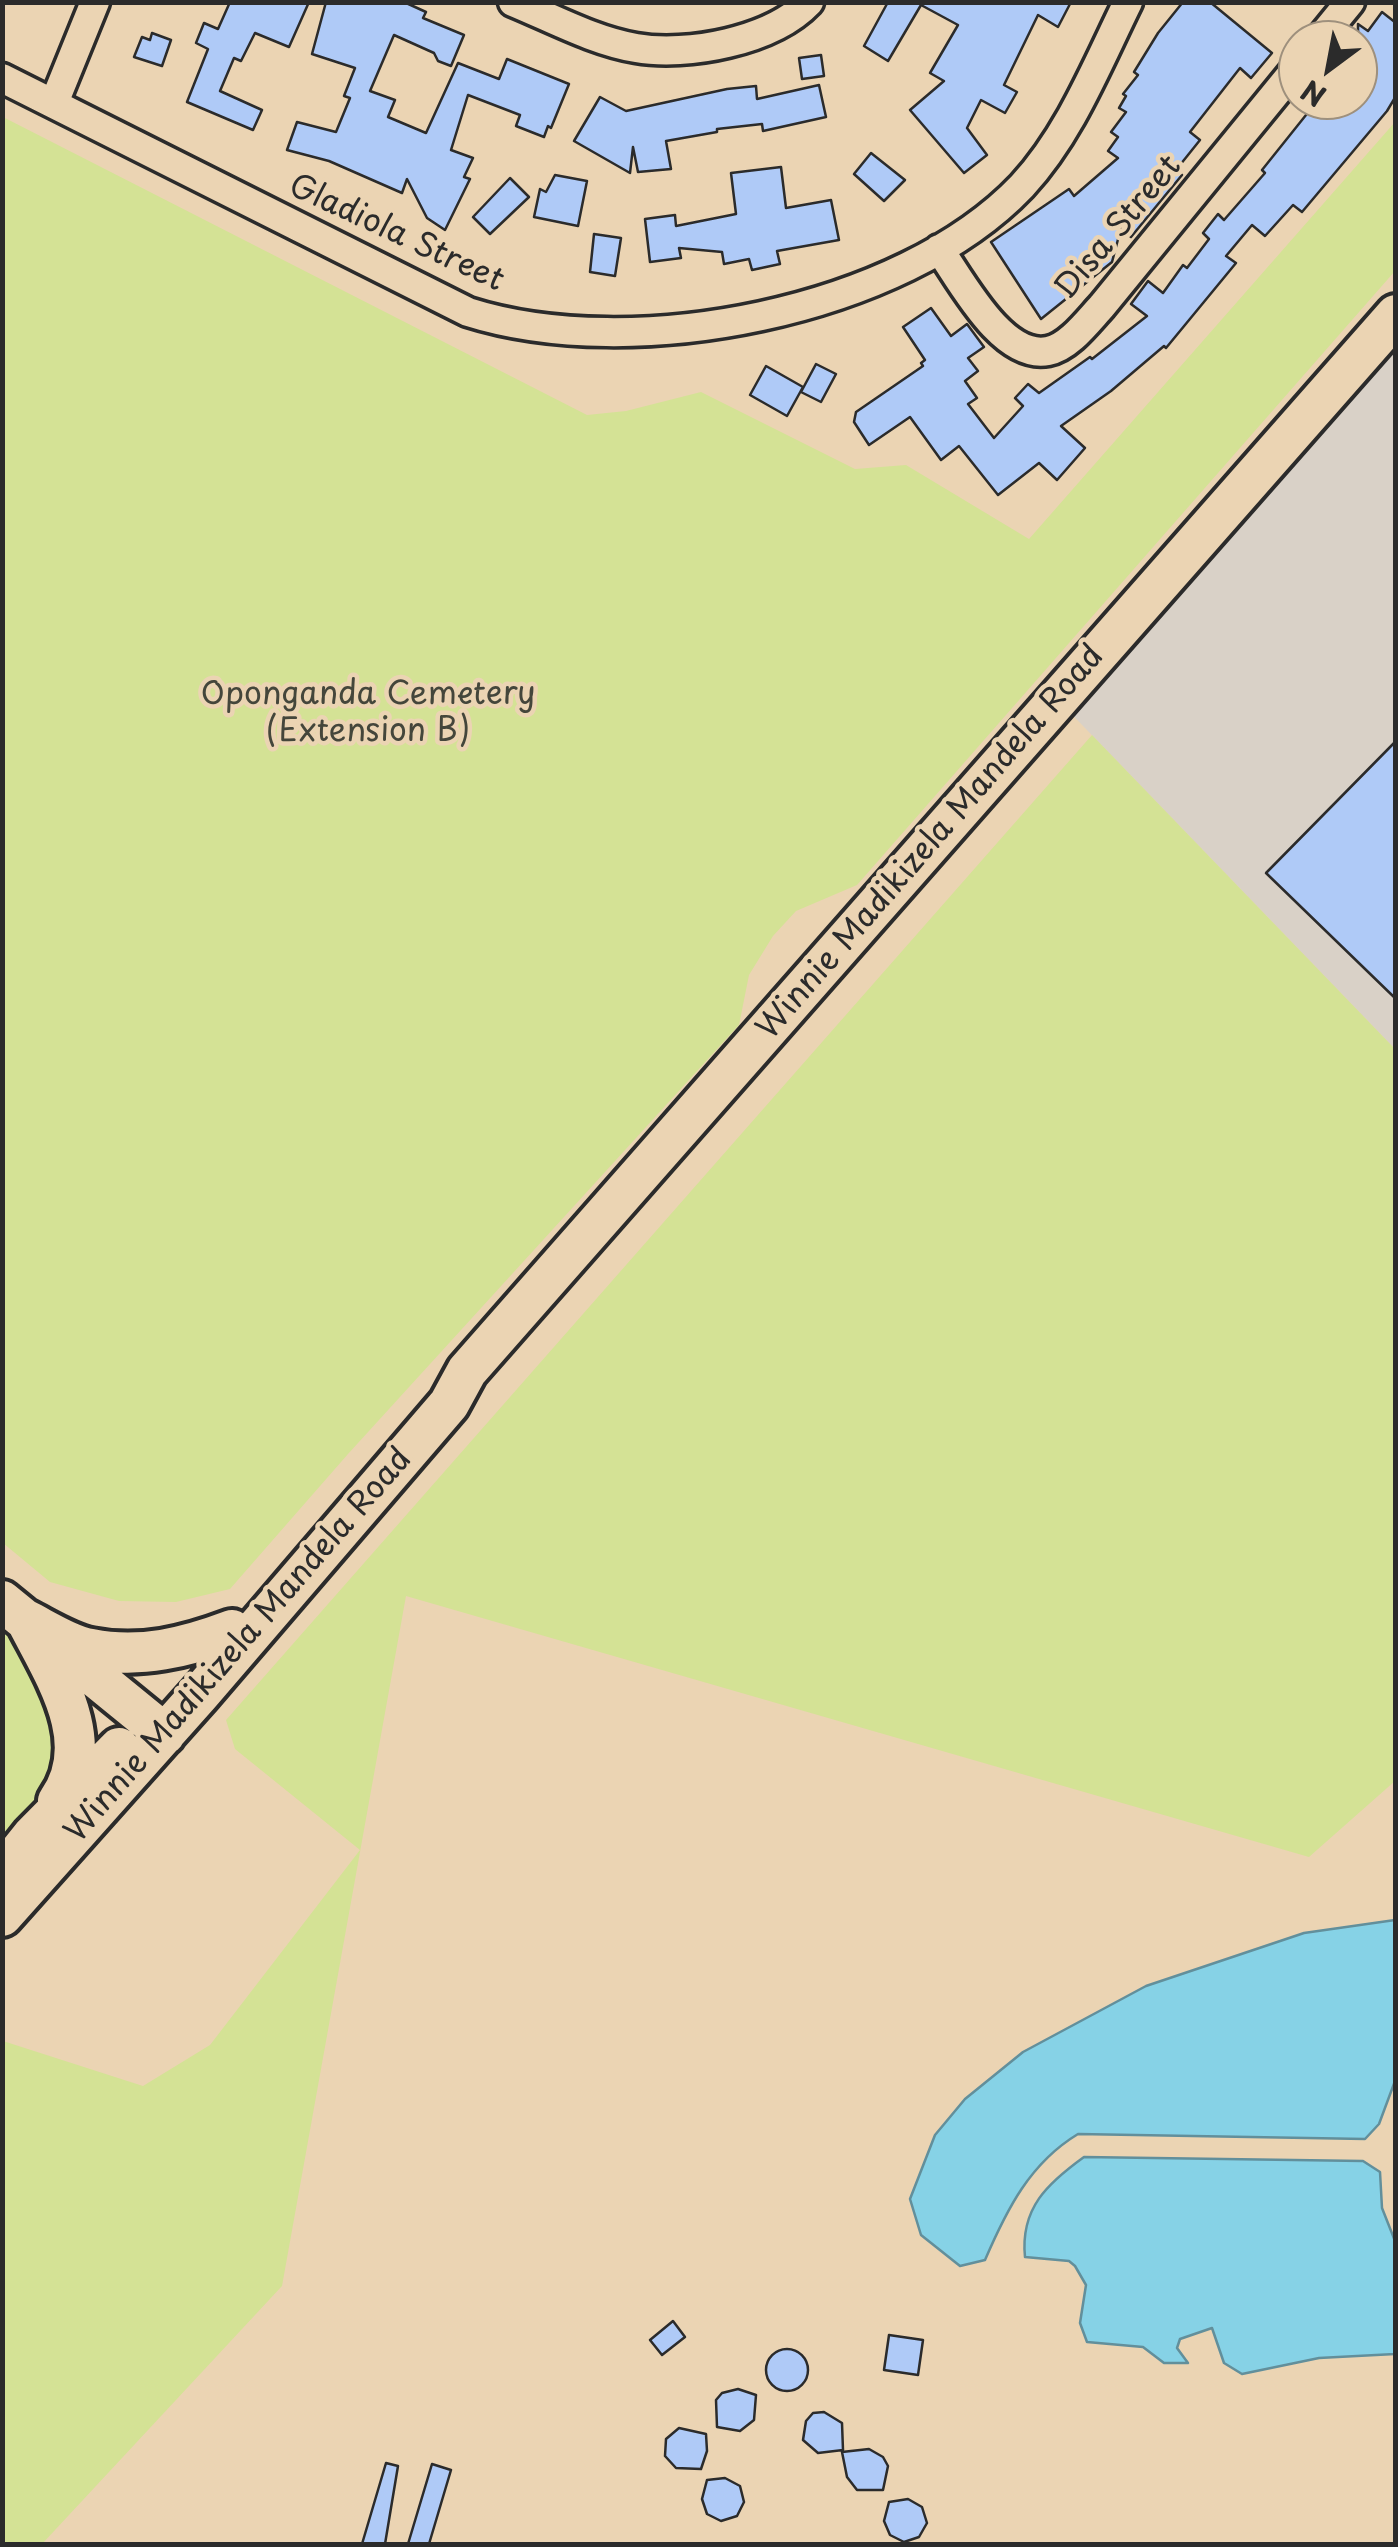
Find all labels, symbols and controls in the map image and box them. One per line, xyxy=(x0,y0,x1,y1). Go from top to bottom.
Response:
north arrow xyxy=(1278,20,1378,120)
text: N xyxy=(1292,70,1334,118)
street label: Disa Street xyxy=(1048,148,1190,308)
street label: Gladiola Street xyxy=(282,167,510,301)
street label: Winnie Madikizela Mandela Road xyxy=(749,638,1113,1048)
park label: Oponganda Cemetery (Extension B) xyxy=(200,676,536,751)
street label: Winnie Madikizela Mandela Road xyxy=(57,1441,421,1851)

